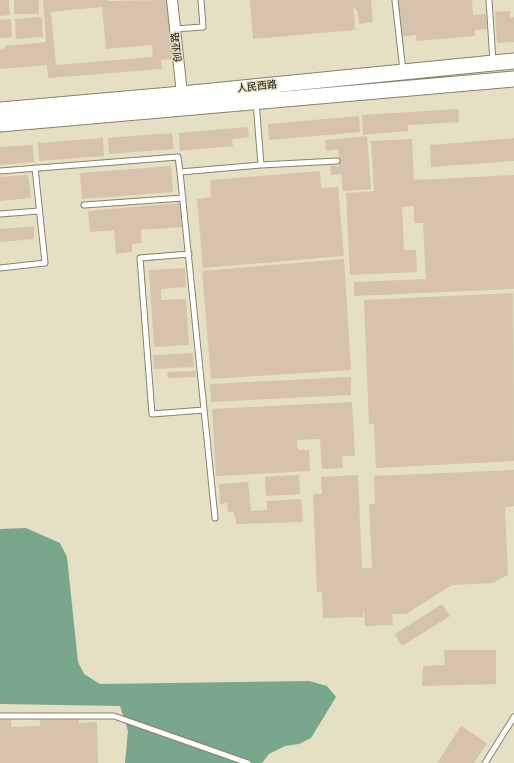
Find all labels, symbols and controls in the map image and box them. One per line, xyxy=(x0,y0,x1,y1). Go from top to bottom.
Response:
street label: 创业路 xyxy=(169,31,185,63)
street label: 人民西路 xyxy=(236,79,278,95)

